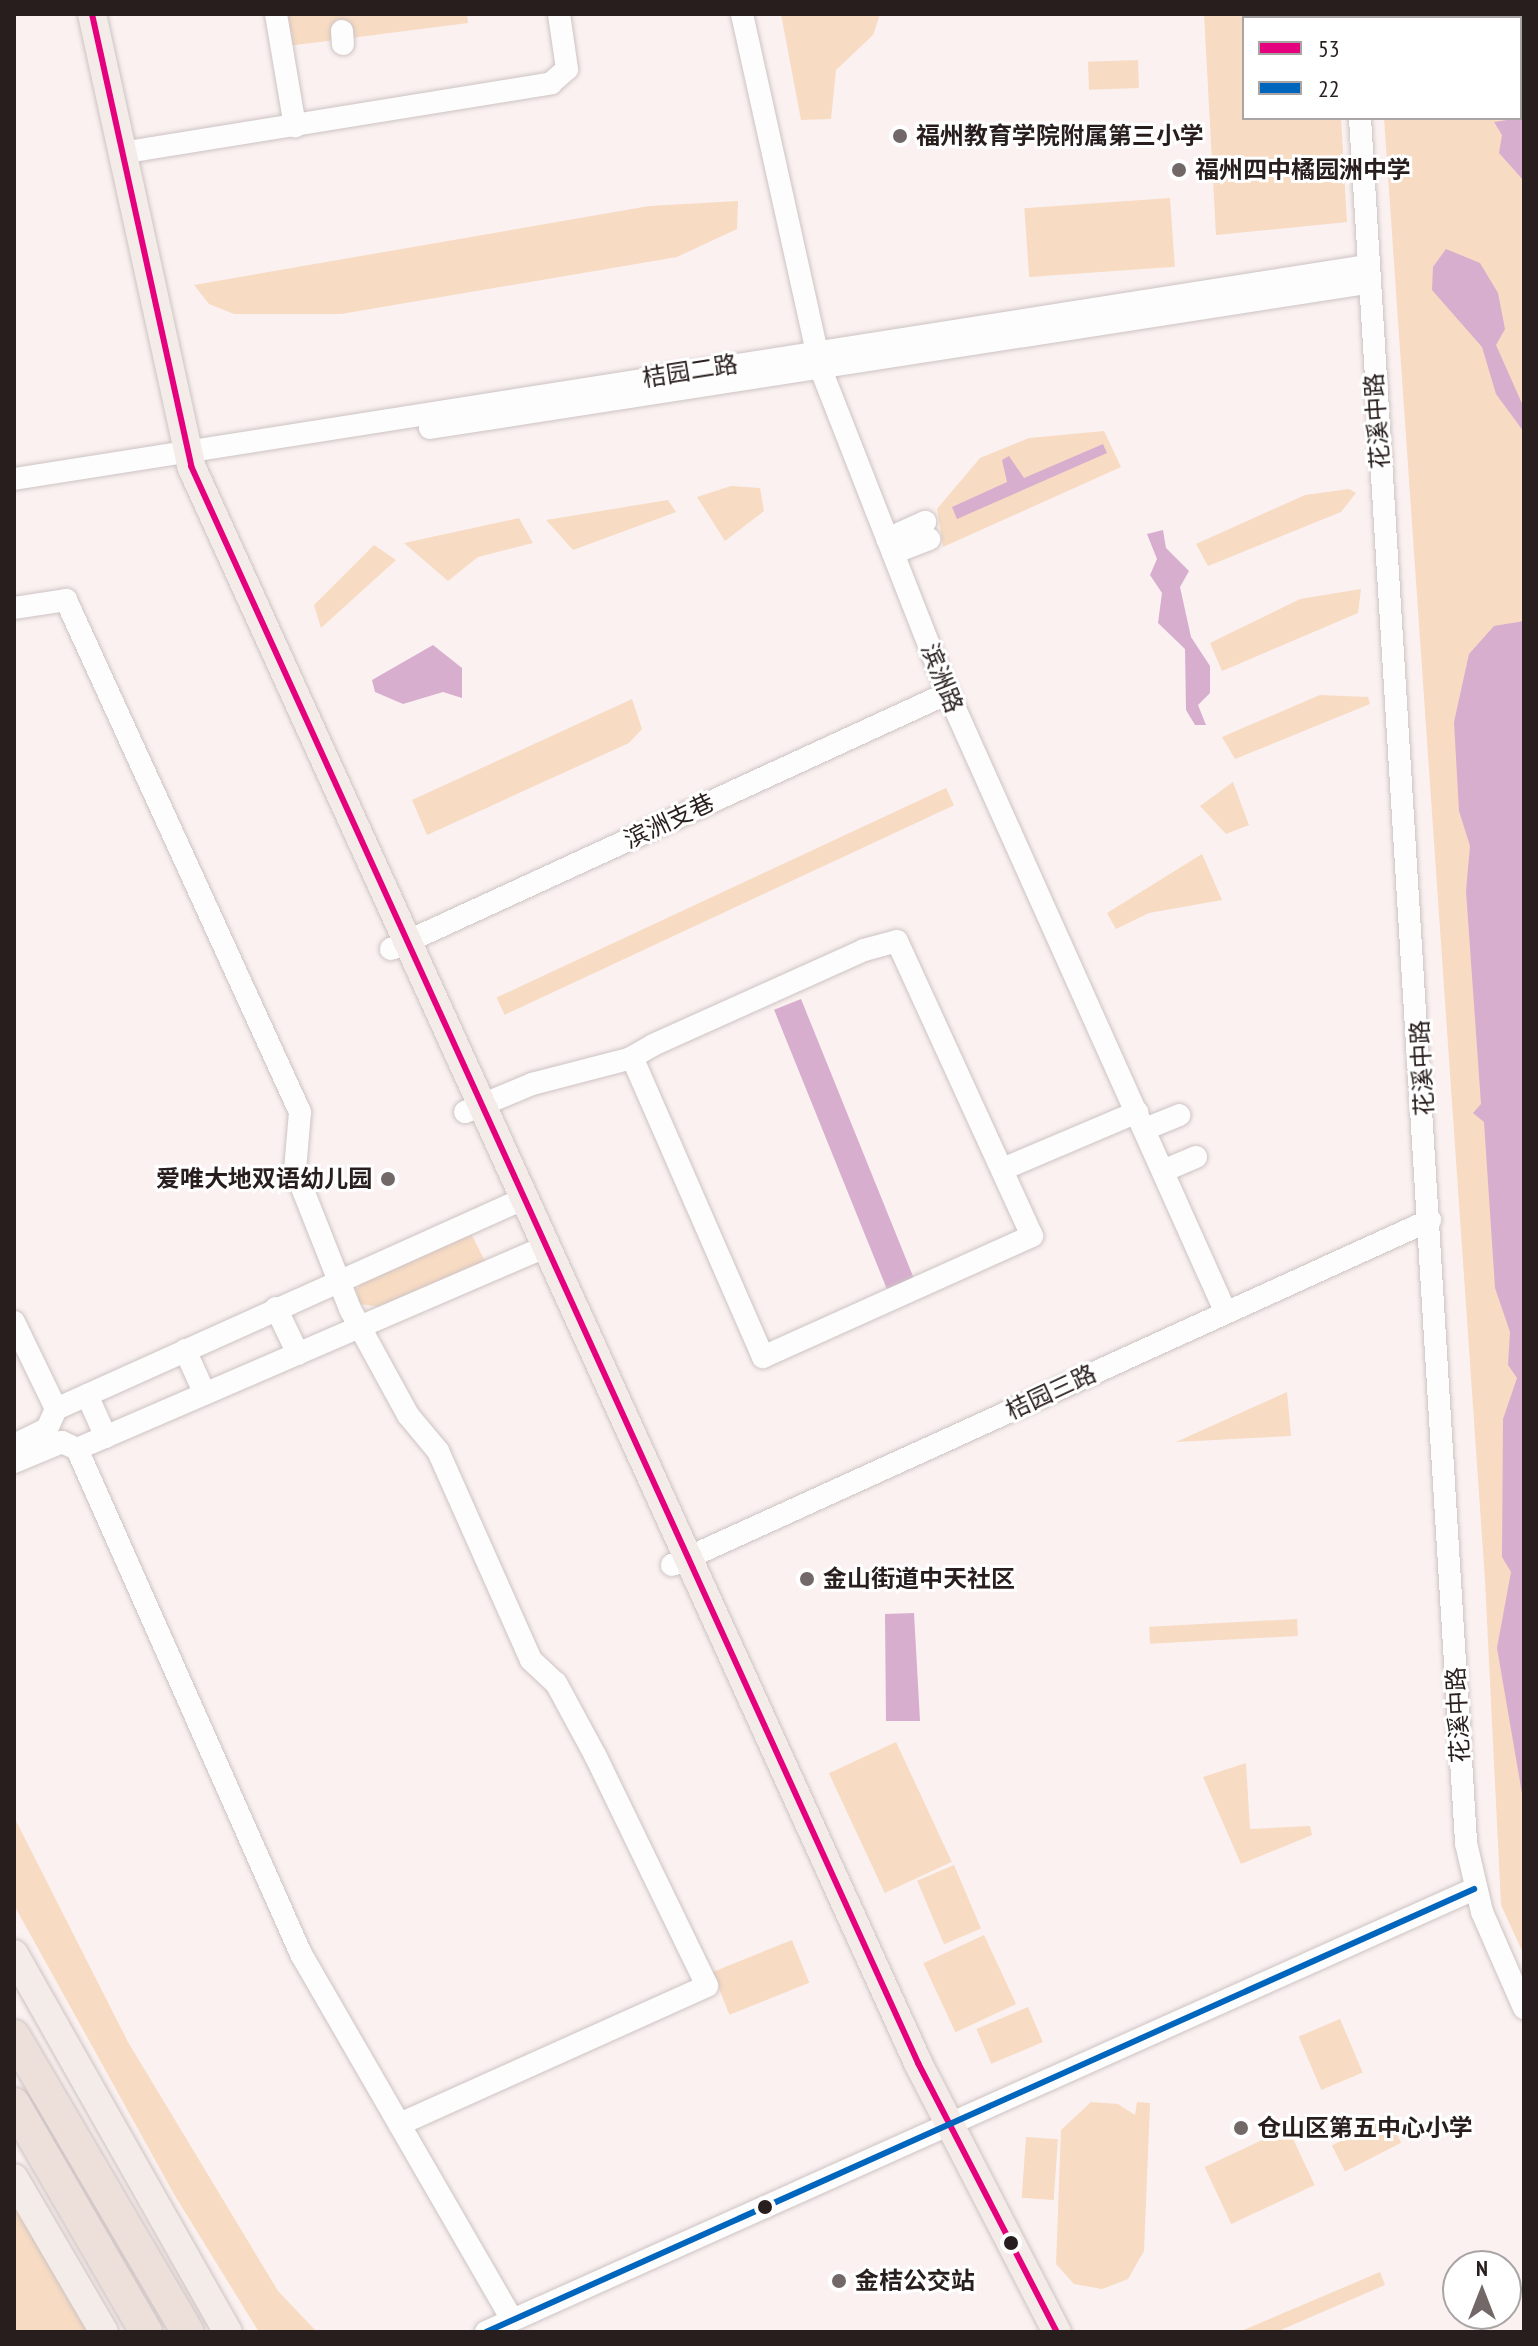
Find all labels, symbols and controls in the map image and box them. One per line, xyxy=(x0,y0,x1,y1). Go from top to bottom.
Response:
legend xyxy=(1242,16,1522,120)
text: 53 xyxy=(1318,33,1340,64)
text: 22 xyxy=(1318,73,1340,104)
place label: 福州教育学院附属第三小学 xyxy=(916,122,1204,150)
marker: 福州教育学院附属第三小学 xyxy=(891,127,909,145)
place label: 福州四中橘园洲中学 xyxy=(1195,156,1411,184)
marker: 福州四中橘园洲中学 xyxy=(1170,161,1188,179)
street label: 桔园二路 xyxy=(640,349,740,393)
street label: 花溪中路 xyxy=(1359,372,1395,470)
street label: 滨洲路 xyxy=(915,639,969,717)
street label: 滨洲支巷 xyxy=(619,788,719,854)
street label: 花溪中路 xyxy=(1405,1019,1439,1117)
place label: 爱唯大地双语幼儿园 xyxy=(156,1165,372,1193)
marker: 爱唯大地双语幼儿园 xyxy=(379,1170,397,1188)
street label: 桔园三路 xyxy=(1001,1359,1101,1425)
place label: 金山街道中天社区 xyxy=(823,1565,1015,1593)
marker: 金山街道中天社区 xyxy=(798,1570,816,1588)
street label: 花溪中路 xyxy=(1441,1666,1475,1764)
place label: 仓山区第五中心小学 xyxy=(1257,2114,1473,2142)
marker: 仓山区第五中心小学 xyxy=(1232,2119,1250,2137)
unlabelled marker xyxy=(757,2199,773,2215)
unlabelled marker xyxy=(1003,2235,1019,2251)
north arrow xyxy=(1442,2250,1522,2330)
text: N xyxy=(1476,2254,1488,2282)
place label: 金桔公交站 xyxy=(855,2267,975,2295)
marker: 金桔公交站 xyxy=(830,2272,848,2290)

